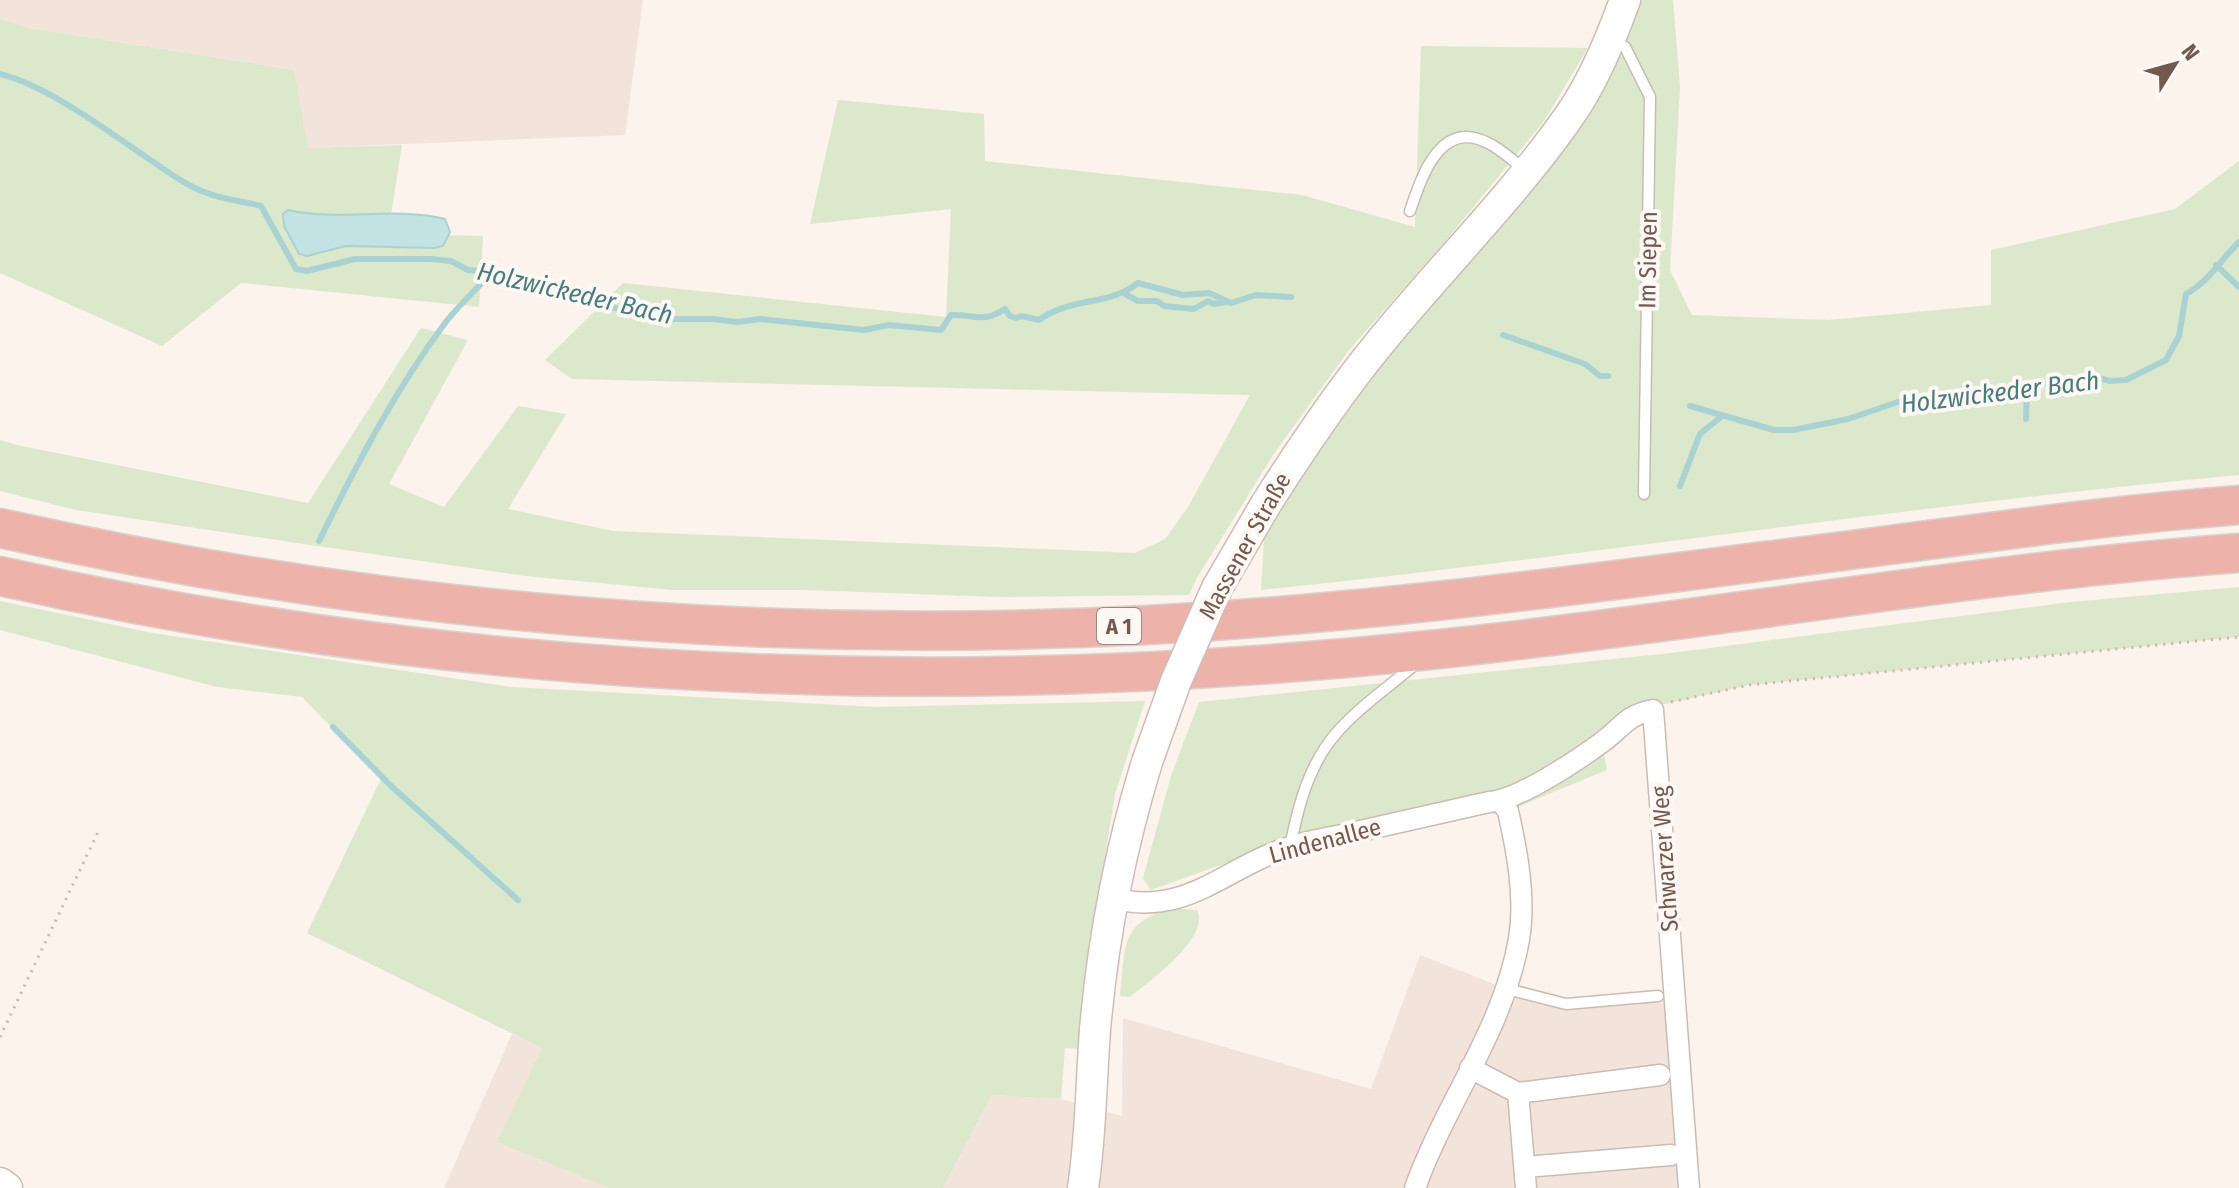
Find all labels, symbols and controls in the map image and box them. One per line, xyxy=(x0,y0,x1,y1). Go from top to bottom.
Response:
north arrow xyxy=(2135,24,2215,104)
text: N xyxy=(2176,39,2205,66)
street label: Im Siepen xyxy=(1633,211,1663,309)
water label: Holzwickeder Bach xyxy=(474,256,676,331)
water label: Holzwickeder Bach xyxy=(1899,365,2101,420)
street label: Massener Straße xyxy=(1193,468,1297,624)
road number: A 1 xyxy=(1097,608,1141,644)
street label: Schwarzer Weg xyxy=(1646,784,1684,933)
street label: Lindenallee xyxy=(1266,813,1384,869)

